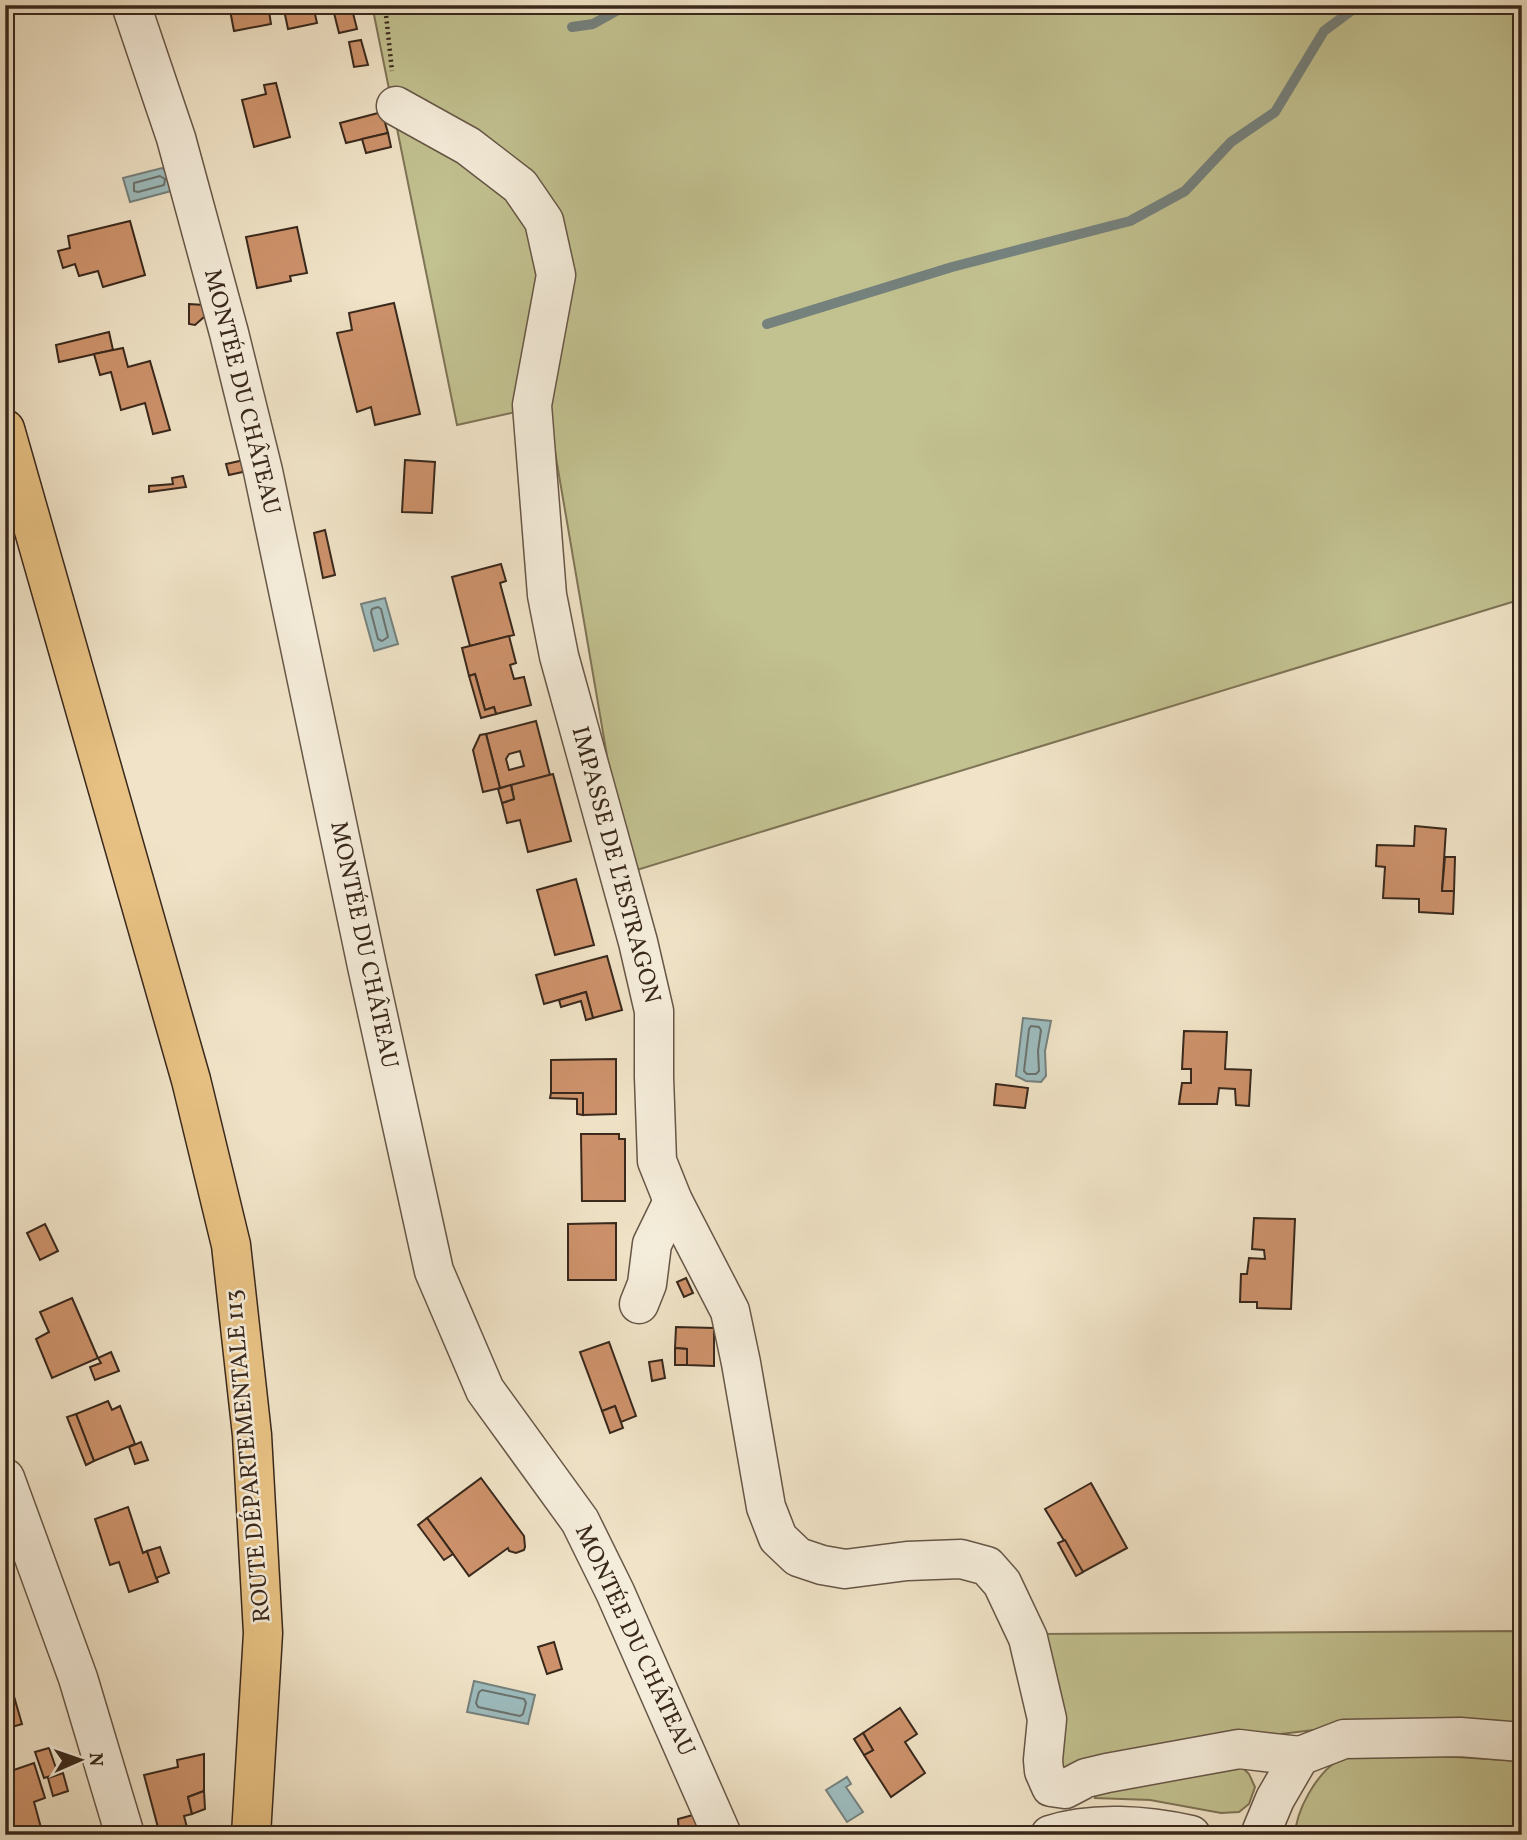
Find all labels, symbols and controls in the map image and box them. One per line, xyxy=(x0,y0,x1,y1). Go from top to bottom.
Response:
street label: MONTÉE DU CHÂTEAU xyxy=(194,266,288,518)
street label: IMPASSE DE L’ESTRAGON xyxy=(562,723,668,1007)
street label: MONTÉE DU CHÂTEAU xyxy=(320,818,406,1072)
street label: ROUTE DÉPARTEMENTALE 113 xyxy=(217,1288,281,1624)
street label: MONTÉE DU CHÂTEAU xyxy=(565,1520,703,1762)
north arrow xyxy=(46,1724,116,1794)
text: N xyxy=(82,1752,108,1767)

